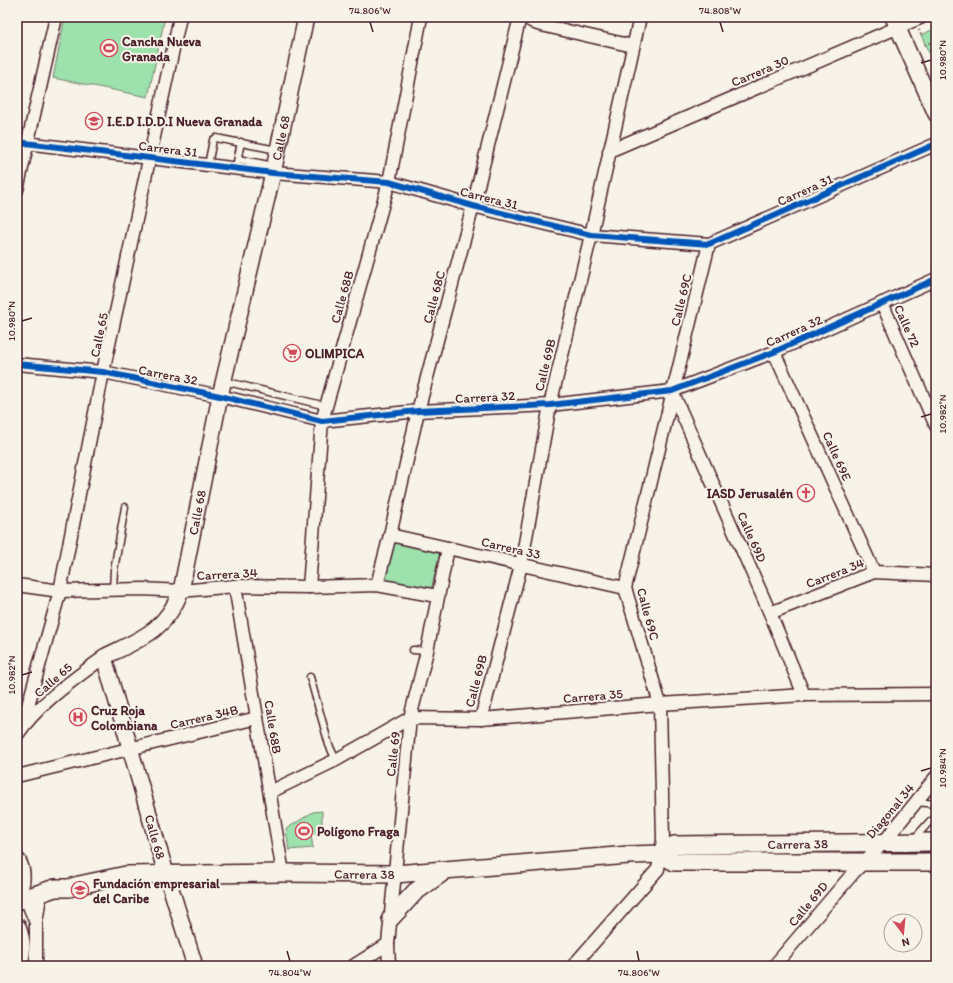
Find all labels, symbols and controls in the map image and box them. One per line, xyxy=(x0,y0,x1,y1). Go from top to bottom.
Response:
text: 74.806°W xyxy=(349,4,391,17)
text: 74.808°W xyxy=(699,4,741,17)
place label: Cancha Nueva Granada xyxy=(122,34,202,64)
sports icon: Cancha Nueva Granada xyxy=(99,38,119,58)
text: 10.980°N xyxy=(936,40,949,80)
street label: Carrera 30 xyxy=(729,52,791,90)
school or university icon: I.E.D I.D.D.I Nueva Granada xyxy=(84,111,104,131)
place label: I.E.D I.D.D.I Nueva Granada xyxy=(107,114,263,129)
street label: Calle 68 xyxy=(268,114,293,162)
street label: Carrera 31 xyxy=(138,138,198,160)
street label: Carrera 31 xyxy=(775,171,835,209)
street label: Carrera 31 xyxy=(458,184,520,212)
street label: Calle 68B xyxy=(327,269,357,325)
street label: Calle 68C xyxy=(420,269,448,325)
street label: Calle 69C xyxy=(667,272,695,328)
text: 10.980°N xyxy=(5,301,18,341)
street label: Calle 72 xyxy=(891,302,923,350)
street label: Calle 65 xyxy=(87,311,111,359)
street label: Carrera 32 xyxy=(763,312,825,350)
street label: Calle 69B xyxy=(531,337,559,393)
supermarket icon: OLIMPICA xyxy=(282,343,302,363)
place label: OLIMPICA xyxy=(305,346,365,361)
street label: Carrera 32 xyxy=(137,362,199,388)
street label: Carrera 32 xyxy=(455,388,516,406)
text: 10.982°N xyxy=(936,394,949,433)
street label: Calle 69E xyxy=(819,429,855,483)
church icon: IASD Jerusalén xyxy=(796,483,816,503)
place label: IASD Jerusalén xyxy=(707,486,794,501)
street label: Calle 68 xyxy=(185,489,209,536)
street label: Calle 69D xyxy=(734,509,770,565)
street label: Carrera 33 xyxy=(480,534,542,562)
street label: Carrera 34 xyxy=(804,555,866,591)
street label: Carrera 34 xyxy=(196,565,258,583)
street label: Calle 69C xyxy=(634,586,662,642)
street label: Calle 69B xyxy=(462,653,490,709)
text: 10.982°N xyxy=(5,655,18,694)
street label: Calle 65 xyxy=(31,659,75,701)
street label: Carrera 35 xyxy=(562,686,624,706)
street label: Calle 68B xyxy=(261,699,285,755)
street label: Carrera 34B xyxy=(168,702,240,732)
place label: Cruz Roja Colombiana xyxy=(91,703,158,733)
hospital icon: Cruz Roja Colombiana xyxy=(68,707,88,727)
street label: Calle 69 xyxy=(383,731,403,777)
text: 10.984°N xyxy=(936,748,949,788)
street label: Diagonal 34 xyxy=(863,780,917,841)
street label: Calle 68 xyxy=(142,813,168,861)
sports icon: Polígono Fraga xyxy=(294,821,314,841)
place label: Polígono Fraga xyxy=(317,824,400,840)
street label: Carrera 38 xyxy=(767,836,828,851)
street label: Carrera 38 xyxy=(334,866,395,881)
place label: Fundación empresarial del Caribe xyxy=(93,876,220,906)
street label: Calle 69D xyxy=(785,878,831,929)
school or university icon: Fundación empresarial del Caribe xyxy=(70,880,90,900)
north arrow xyxy=(883,913,923,953)
text: N xyxy=(900,935,911,949)
text: 74.804°W xyxy=(269,966,312,979)
text: 74.806°W xyxy=(618,966,660,979)

